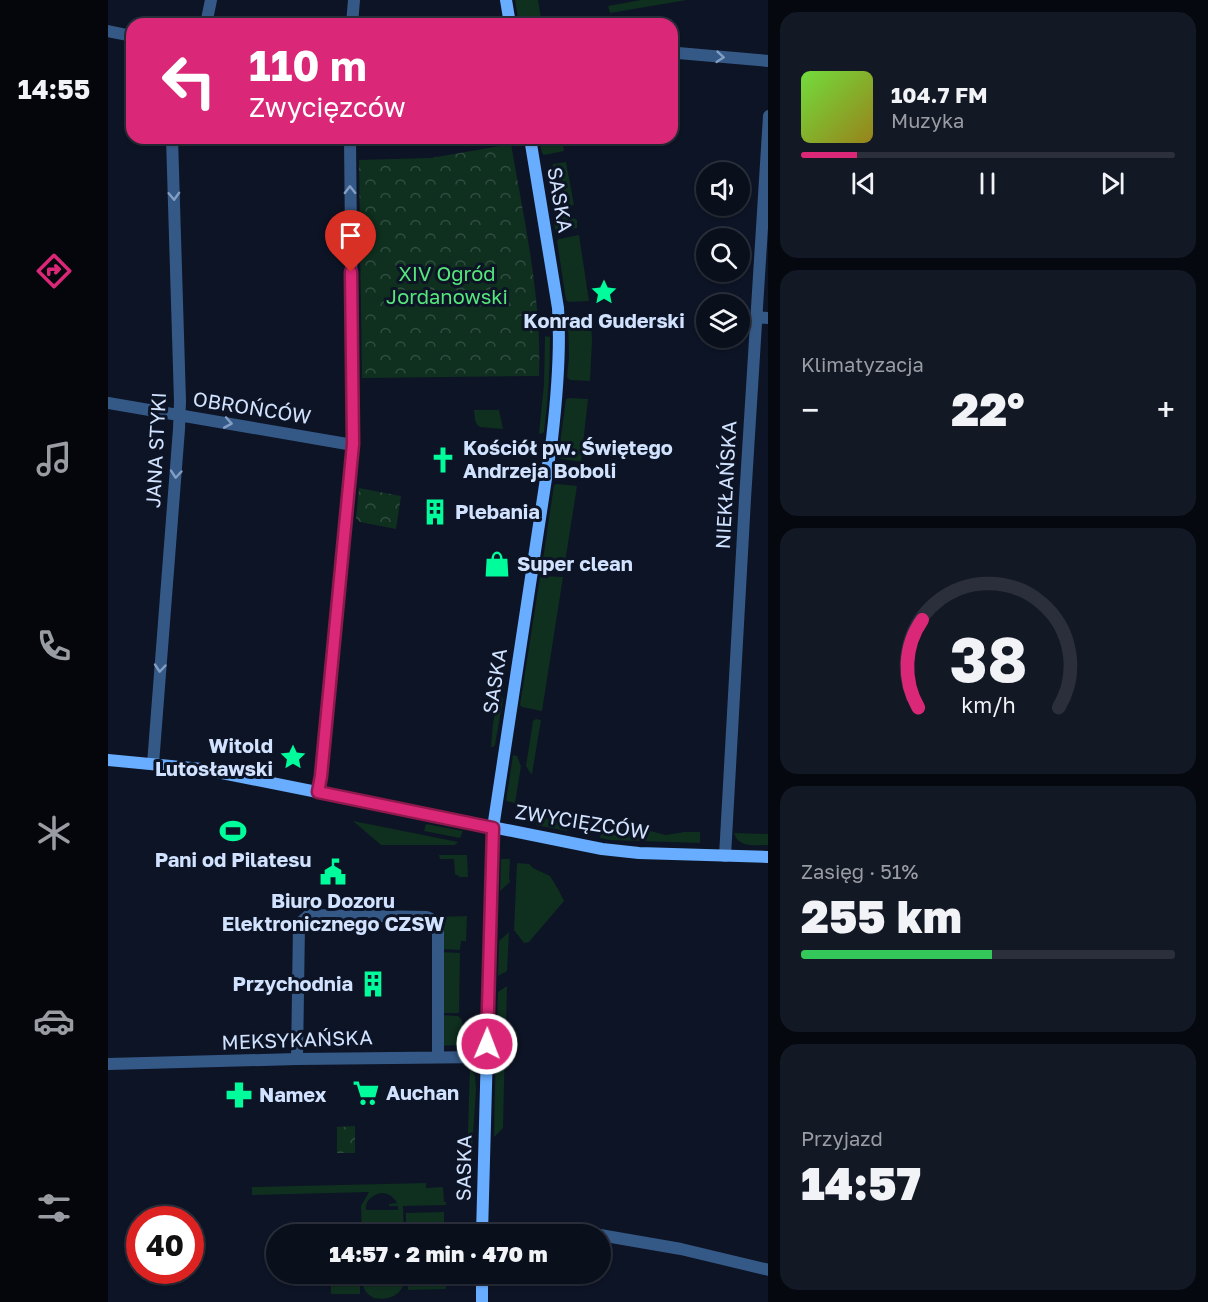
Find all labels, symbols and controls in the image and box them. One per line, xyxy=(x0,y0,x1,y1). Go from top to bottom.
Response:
text: 110 m xyxy=(249,40,367,90)
icon: left xyxy=(150,42,228,120)
one-way arrow xyxy=(716,50,725,63)
text: 14:55 xyxy=(18,73,90,105)
text: 104.7 FM xyxy=(891,81,988,108)
text: Zwycięzców xyxy=(249,91,406,123)
text: Muzyka xyxy=(891,108,964,132)
map controls xyxy=(696,162,750,348)
button: sound xyxy=(696,162,750,216)
street label: SASKA xyxy=(543,165,579,235)
icon: previous xyxy=(847,167,880,200)
icon: pause xyxy=(971,167,1004,200)
icon: next xyxy=(1096,167,1129,200)
one-way arrow xyxy=(344,185,357,194)
one-way arrow xyxy=(168,192,180,201)
pin xyxy=(325,210,376,272)
icon: arrive xyxy=(334,219,367,252)
button: search xyxy=(696,228,750,282)
icon: directions xyxy=(33,250,75,292)
park label: XIV Ogród Jordanowski xyxy=(386,261,508,308)
place icon: Konrad Guderski xyxy=(589,277,619,307)
button: layers xyxy=(696,294,750,348)
place label: Konrad Guderski xyxy=(523,308,685,332)
text: Klimatyzacja xyxy=(801,352,924,376)
text: 22° xyxy=(951,382,1025,436)
street label: OBROŃCÓW xyxy=(191,386,313,428)
text: − xyxy=(801,390,819,429)
text: + xyxy=(1157,390,1175,429)
street label: JANA STYKI xyxy=(140,391,170,508)
one-way arrow xyxy=(223,417,232,429)
street label: NIEKŁAŃSKA xyxy=(710,420,740,550)
place label: Kościół pw. Świętego Andrzeja Boboli xyxy=(463,435,673,482)
icon: music xyxy=(33,438,75,480)
church icon: Kościół pw. Świętego Andrzeja Boboli xyxy=(428,445,458,475)
one-way arrow xyxy=(170,469,183,478)
building icon: Plebania xyxy=(420,497,450,527)
place label: Plebania xyxy=(455,499,540,523)
shop icon: Super clean xyxy=(482,549,512,579)
place label: Super clean xyxy=(517,551,633,575)
text: 38 xyxy=(949,621,1027,696)
icon: phone xyxy=(33,625,75,667)
street label: SASKA xyxy=(477,646,511,715)
one-way arrow xyxy=(154,664,167,673)
text: km/h xyxy=(961,692,1015,718)
place label: Witold Lutosławski xyxy=(155,733,273,780)
place icon: Witold Lutosławski xyxy=(278,742,308,772)
street label: ZWYCIĘZCÓW xyxy=(514,799,651,843)
icon: climate xyxy=(33,812,75,854)
sports icon: Pani od Pilatesu xyxy=(218,816,248,846)
place label: Pani od Pilatesu xyxy=(155,847,311,871)
public building icon: Biuro Dozoru Elektronicznego CZSW xyxy=(318,857,348,887)
text: Zasięg · 51% xyxy=(801,859,918,883)
place label: Biuro Dozoru Elektronicznego CZSW xyxy=(222,888,444,935)
text: 255 km xyxy=(801,889,962,943)
building icon: Przychodnia xyxy=(358,969,388,999)
place label: Przychodnia xyxy=(233,971,353,995)
icon: car xyxy=(33,1000,75,1042)
position arrow xyxy=(455,1012,519,1076)
street label: MEKSYKAŃSKA xyxy=(221,1024,373,1054)
supermarket icon: Auchan xyxy=(351,1078,381,1108)
pharmacy icon: Namex xyxy=(224,1080,254,1110)
place label: Auchan xyxy=(386,1080,459,1104)
place label: Namex xyxy=(259,1082,327,1106)
text: Przyjazd xyxy=(801,1126,883,1150)
street label: SASKA xyxy=(450,1135,476,1201)
text: 14:57 xyxy=(801,1156,921,1210)
icon: filters xyxy=(33,1187,75,1229)
speed limit sign: 40 xyxy=(126,1206,204,1284)
text: 14:57 · 2 min · 470 m xyxy=(329,1240,548,1267)

